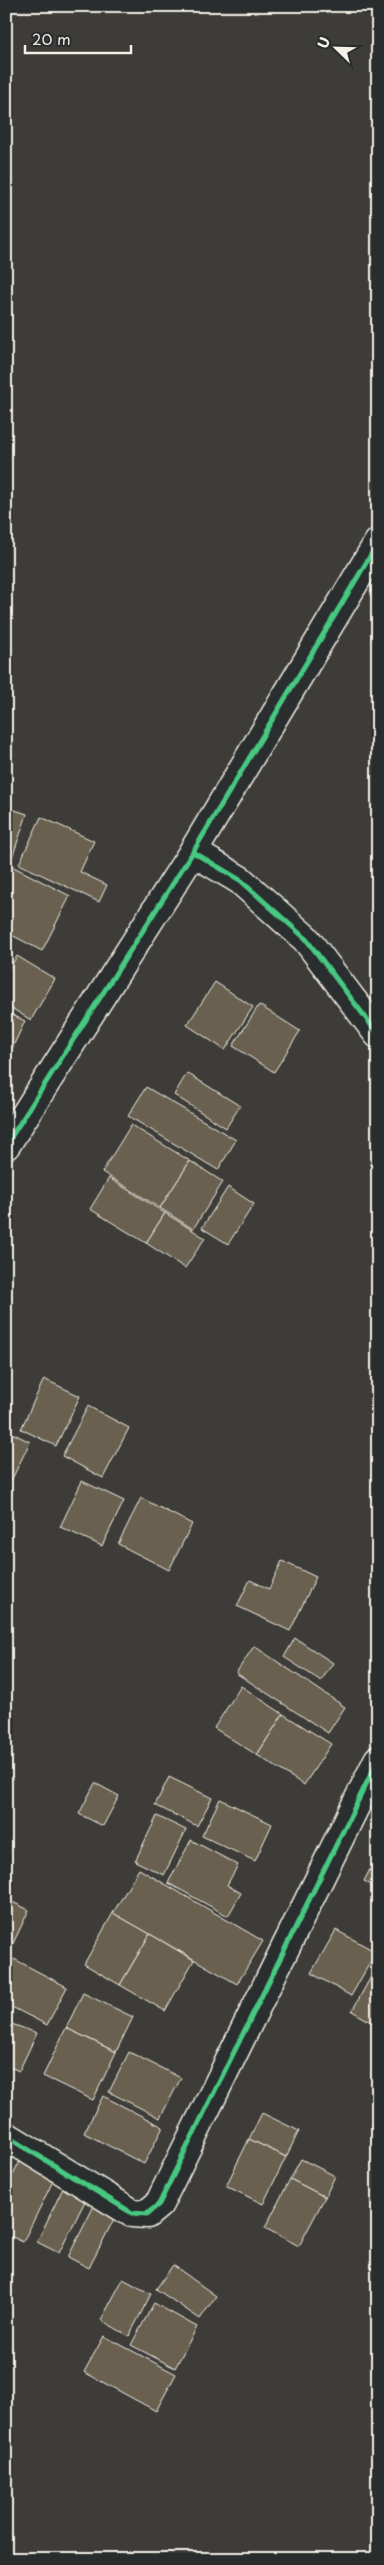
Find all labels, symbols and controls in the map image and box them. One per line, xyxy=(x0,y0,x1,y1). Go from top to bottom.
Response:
scale bar xyxy=(25,22,131,54)
north arrow xyxy=(312,22,362,72)
text: 20 m xyxy=(32,27,71,50)
text: U xyxy=(312,34,335,52)

